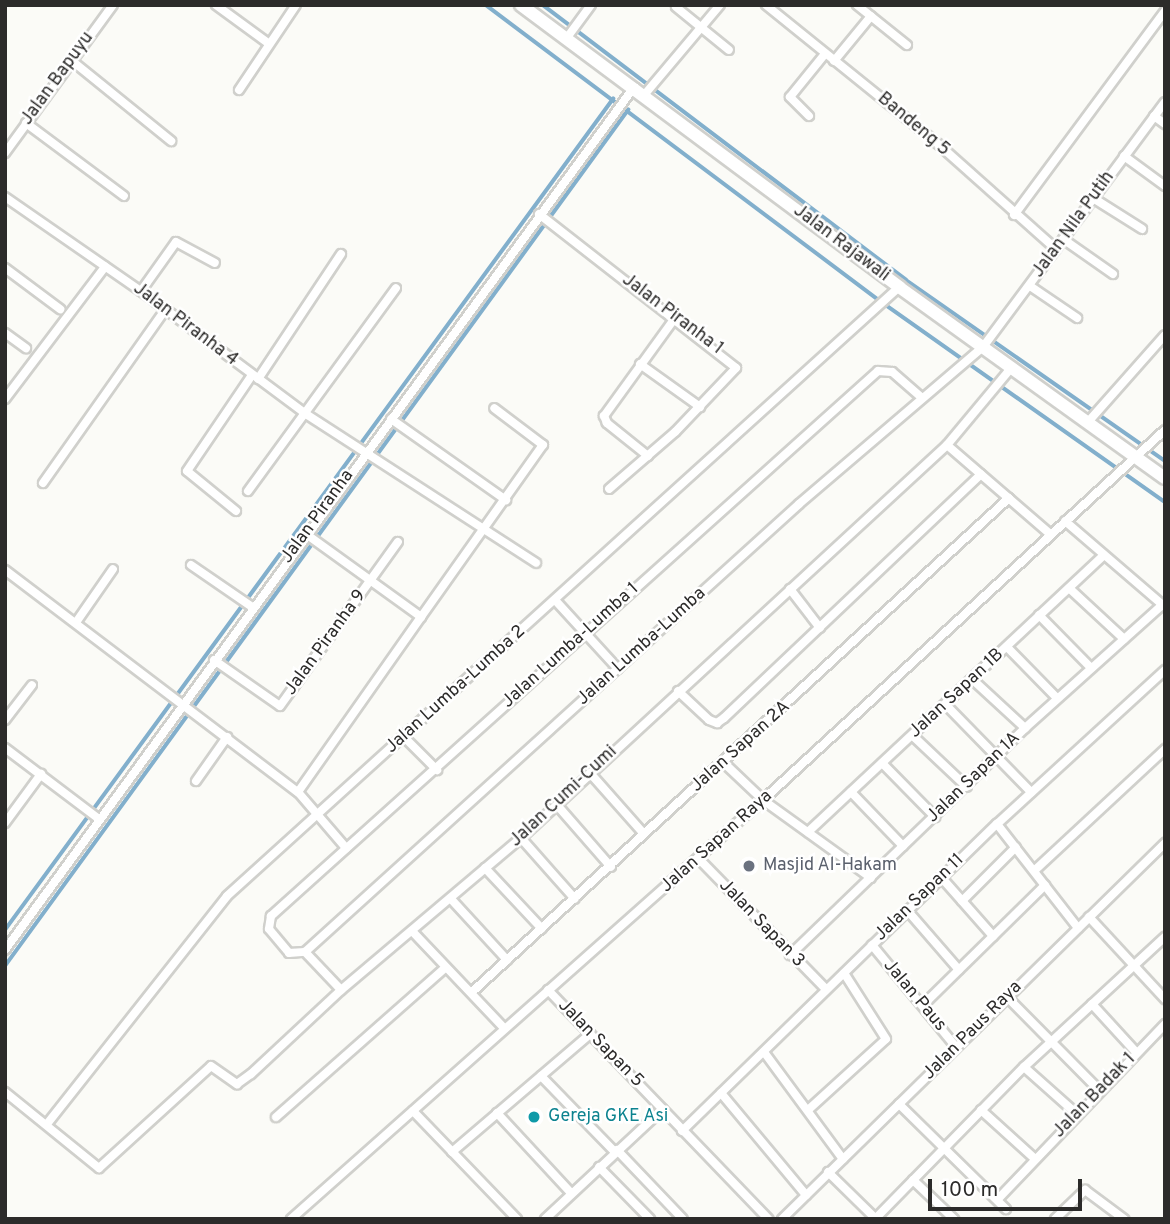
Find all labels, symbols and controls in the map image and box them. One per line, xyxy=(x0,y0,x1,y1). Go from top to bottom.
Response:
street label: Jalan Bapuyu xyxy=(17,28,99,130)
street label: Bandeng 5 xyxy=(872,88,954,162)
street label: Jalan Nila Putih xyxy=(1028,168,1120,282)
street label: Jalan Rajawali xyxy=(789,201,893,287)
street label: Jalan Piranha 1 xyxy=(617,270,727,360)
street label: Jalan Piranha 4 xyxy=(128,279,242,371)
street label: Jalan Piranha xyxy=(277,466,359,568)
street label: Jalan Lumba-Lumba 1 xyxy=(498,579,644,713)
street label: Jalan Lumba-Lumba xyxy=(573,583,711,711)
street label: Jalan Piranha 9 xyxy=(280,586,372,700)
street label: Jalan Lumba-Lumba 2 xyxy=(381,621,531,759)
street label: Jalan Sapan 1B xyxy=(905,645,1009,743)
street label: Jalan Sapan 2A xyxy=(687,697,795,797)
street label: Jalan Sapan 1A xyxy=(923,728,1025,828)
street label: Jalan Cumi-Cumi xyxy=(506,742,622,852)
street label: Jalan Sapan Raya xyxy=(657,786,777,898)
street label: Jalan Sapan 11 xyxy=(871,850,969,946)
place label: Masjid Al-Hakam xyxy=(763,855,898,877)
marker: Masjid Al-Hakam xyxy=(741,858,757,874)
street label: Jalan Sapan 3 xyxy=(714,876,808,972)
street label: Jalan Paus xyxy=(878,956,950,1036)
street label: Jalan Paus Raya xyxy=(919,977,1027,1085)
street label: Jalan Sapan 5 xyxy=(553,995,647,1093)
street label: Jalan Badak 1 xyxy=(1049,1049,1141,1143)
place label: Gereja GKE Asi xyxy=(548,1106,669,1128)
marker: Gereja GKE Asi xyxy=(526,1109,542,1125)
scale bar xyxy=(932,1164,1086,1208)
text: 100 m xyxy=(941,1177,998,1204)

